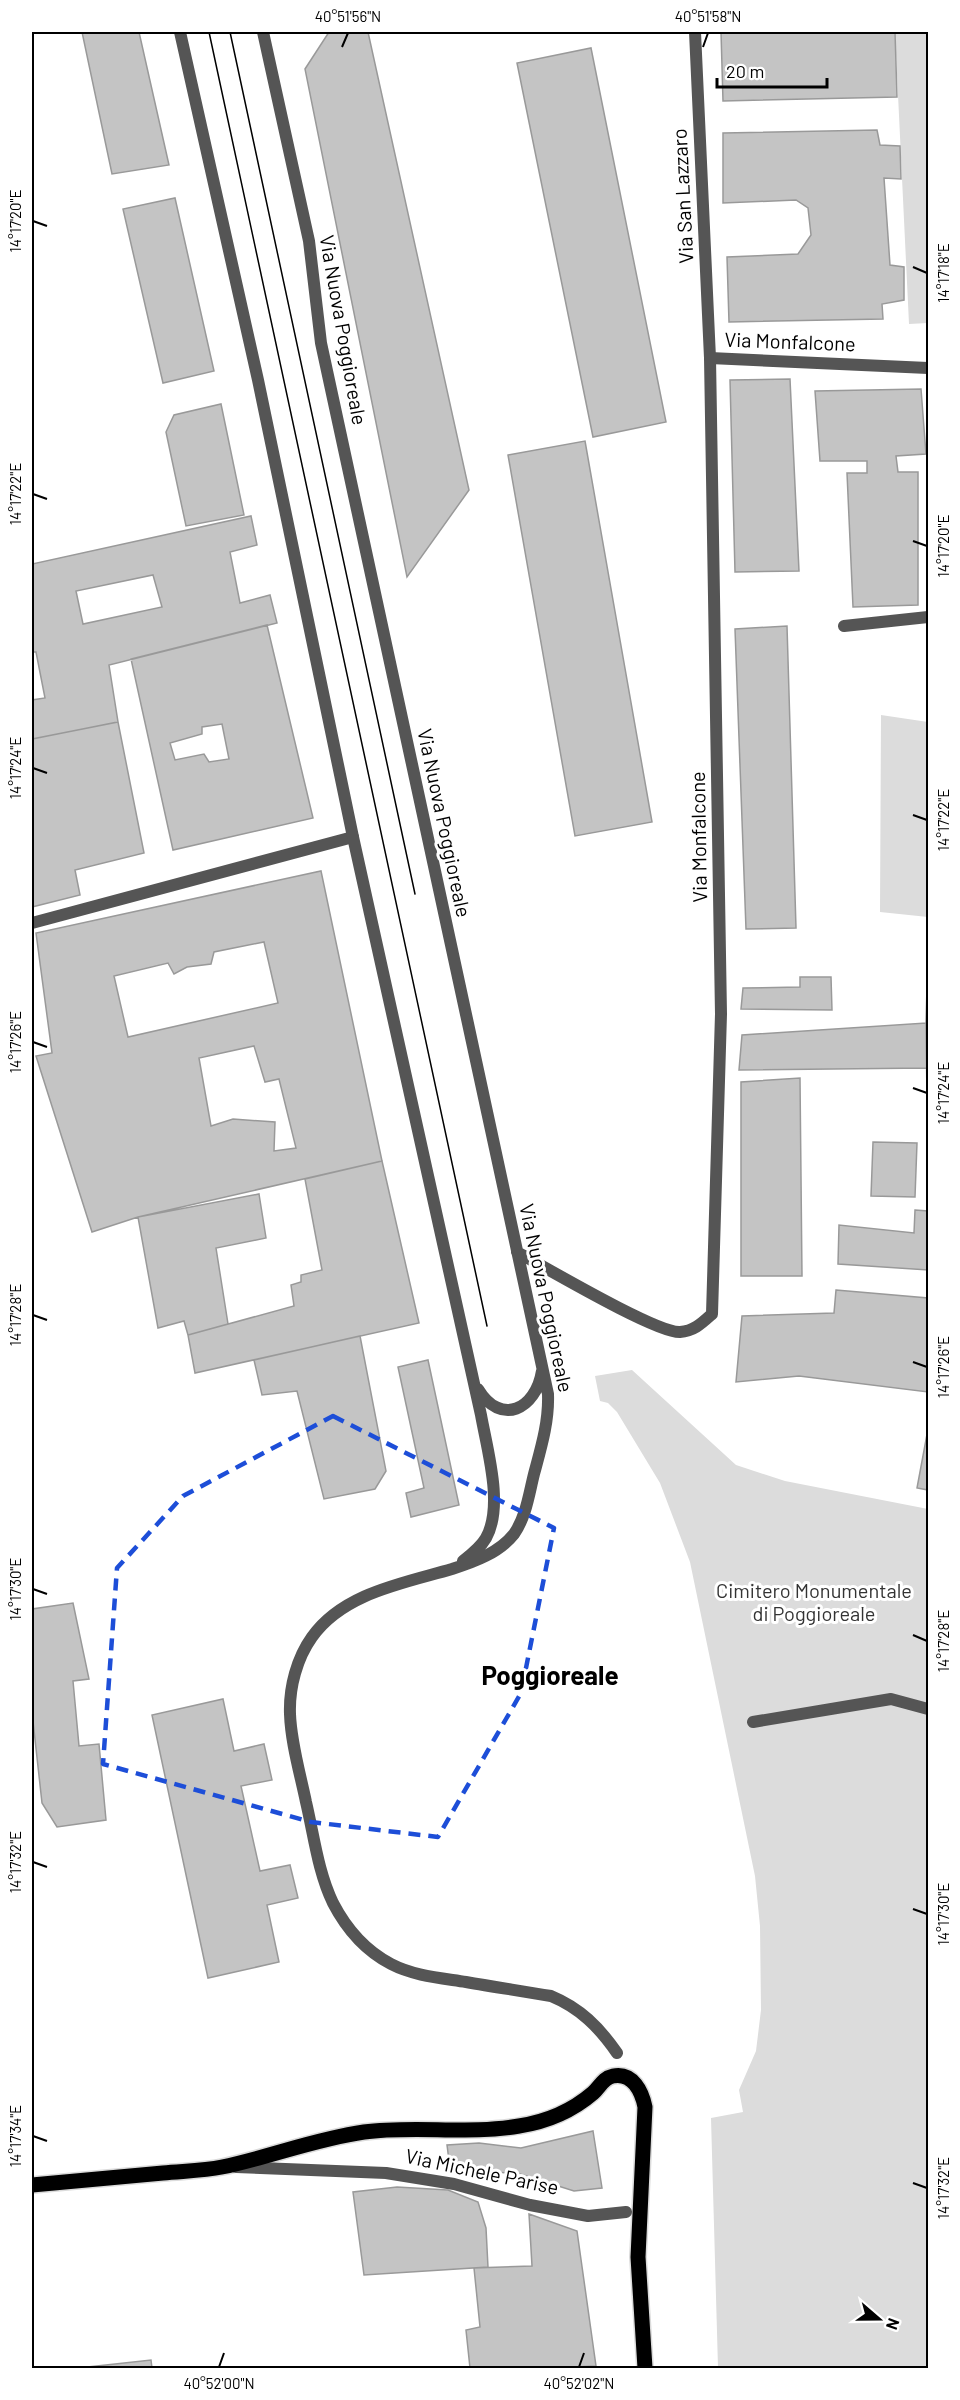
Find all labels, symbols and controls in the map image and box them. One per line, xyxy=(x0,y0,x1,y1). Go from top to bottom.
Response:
text: 40°51'56"N xyxy=(315,7,381,25)
text: 40°51'58"N xyxy=(675,7,741,25)
scale bar xyxy=(717,51,826,89)
text: 20 m xyxy=(726,60,764,82)
street label: Via San Lazzaro xyxy=(666,128,698,264)
text: 14°17'20"E xyxy=(6,189,24,253)
street label: Via Nuova Poggioreale xyxy=(315,233,373,427)
text: 14°17'18"E xyxy=(934,243,952,303)
street label: Via Monfalcone xyxy=(724,327,856,355)
text: 14°17'22"E xyxy=(6,463,24,525)
text: 14°17'20"E xyxy=(934,514,952,578)
street label: Via Nuova Poggioreale xyxy=(413,726,477,919)
text: 14°17'24"E xyxy=(6,737,24,799)
street label: Via Monfalcone xyxy=(685,771,711,903)
text: 14°17'22"E xyxy=(934,789,952,851)
text: 14°17'26"E xyxy=(6,1011,24,1073)
text: 14°17'24"E xyxy=(934,1062,952,1124)
street label: Via Nuova Poggioreale xyxy=(515,1201,579,1394)
text: 14°17'28"E xyxy=(6,1284,24,1346)
text: 14°17'26"E xyxy=(934,1336,952,1398)
text: 14°17'30"E xyxy=(6,1558,24,1620)
park label: Cimitero Monumentale di Poggioreale xyxy=(716,1578,912,1625)
text: 14°17'28"E xyxy=(934,1610,952,1672)
district label: Poggioreale xyxy=(481,1659,619,1690)
text: 14°17'32"E xyxy=(6,1831,24,1893)
text: 14°17'30"E xyxy=(934,1883,952,1945)
text: 14°17'34"E xyxy=(6,2105,24,2167)
street label: Via Michele Parise xyxy=(403,2143,561,2199)
text: 14°17'32"E xyxy=(934,2157,952,2219)
north arrow xyxy=(849,2289,909,2349)
text: N xyxy=(883,2316,904,2333)
text: 40°52'00"N xyxy=(183,2374,255,2392)
text: 40°52'02"N xyxy=(544,2374,614,2392)

